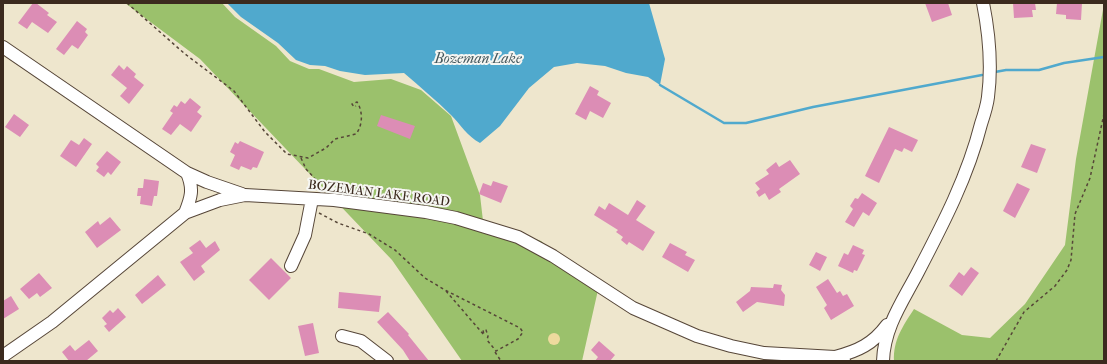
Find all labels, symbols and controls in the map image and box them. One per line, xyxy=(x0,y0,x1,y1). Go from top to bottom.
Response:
water label: Bozeman Lake xyxy=(434,52,522,68)
street label: BOZEMAN LAKE ROAD xyxy=(307,178,451,210)

